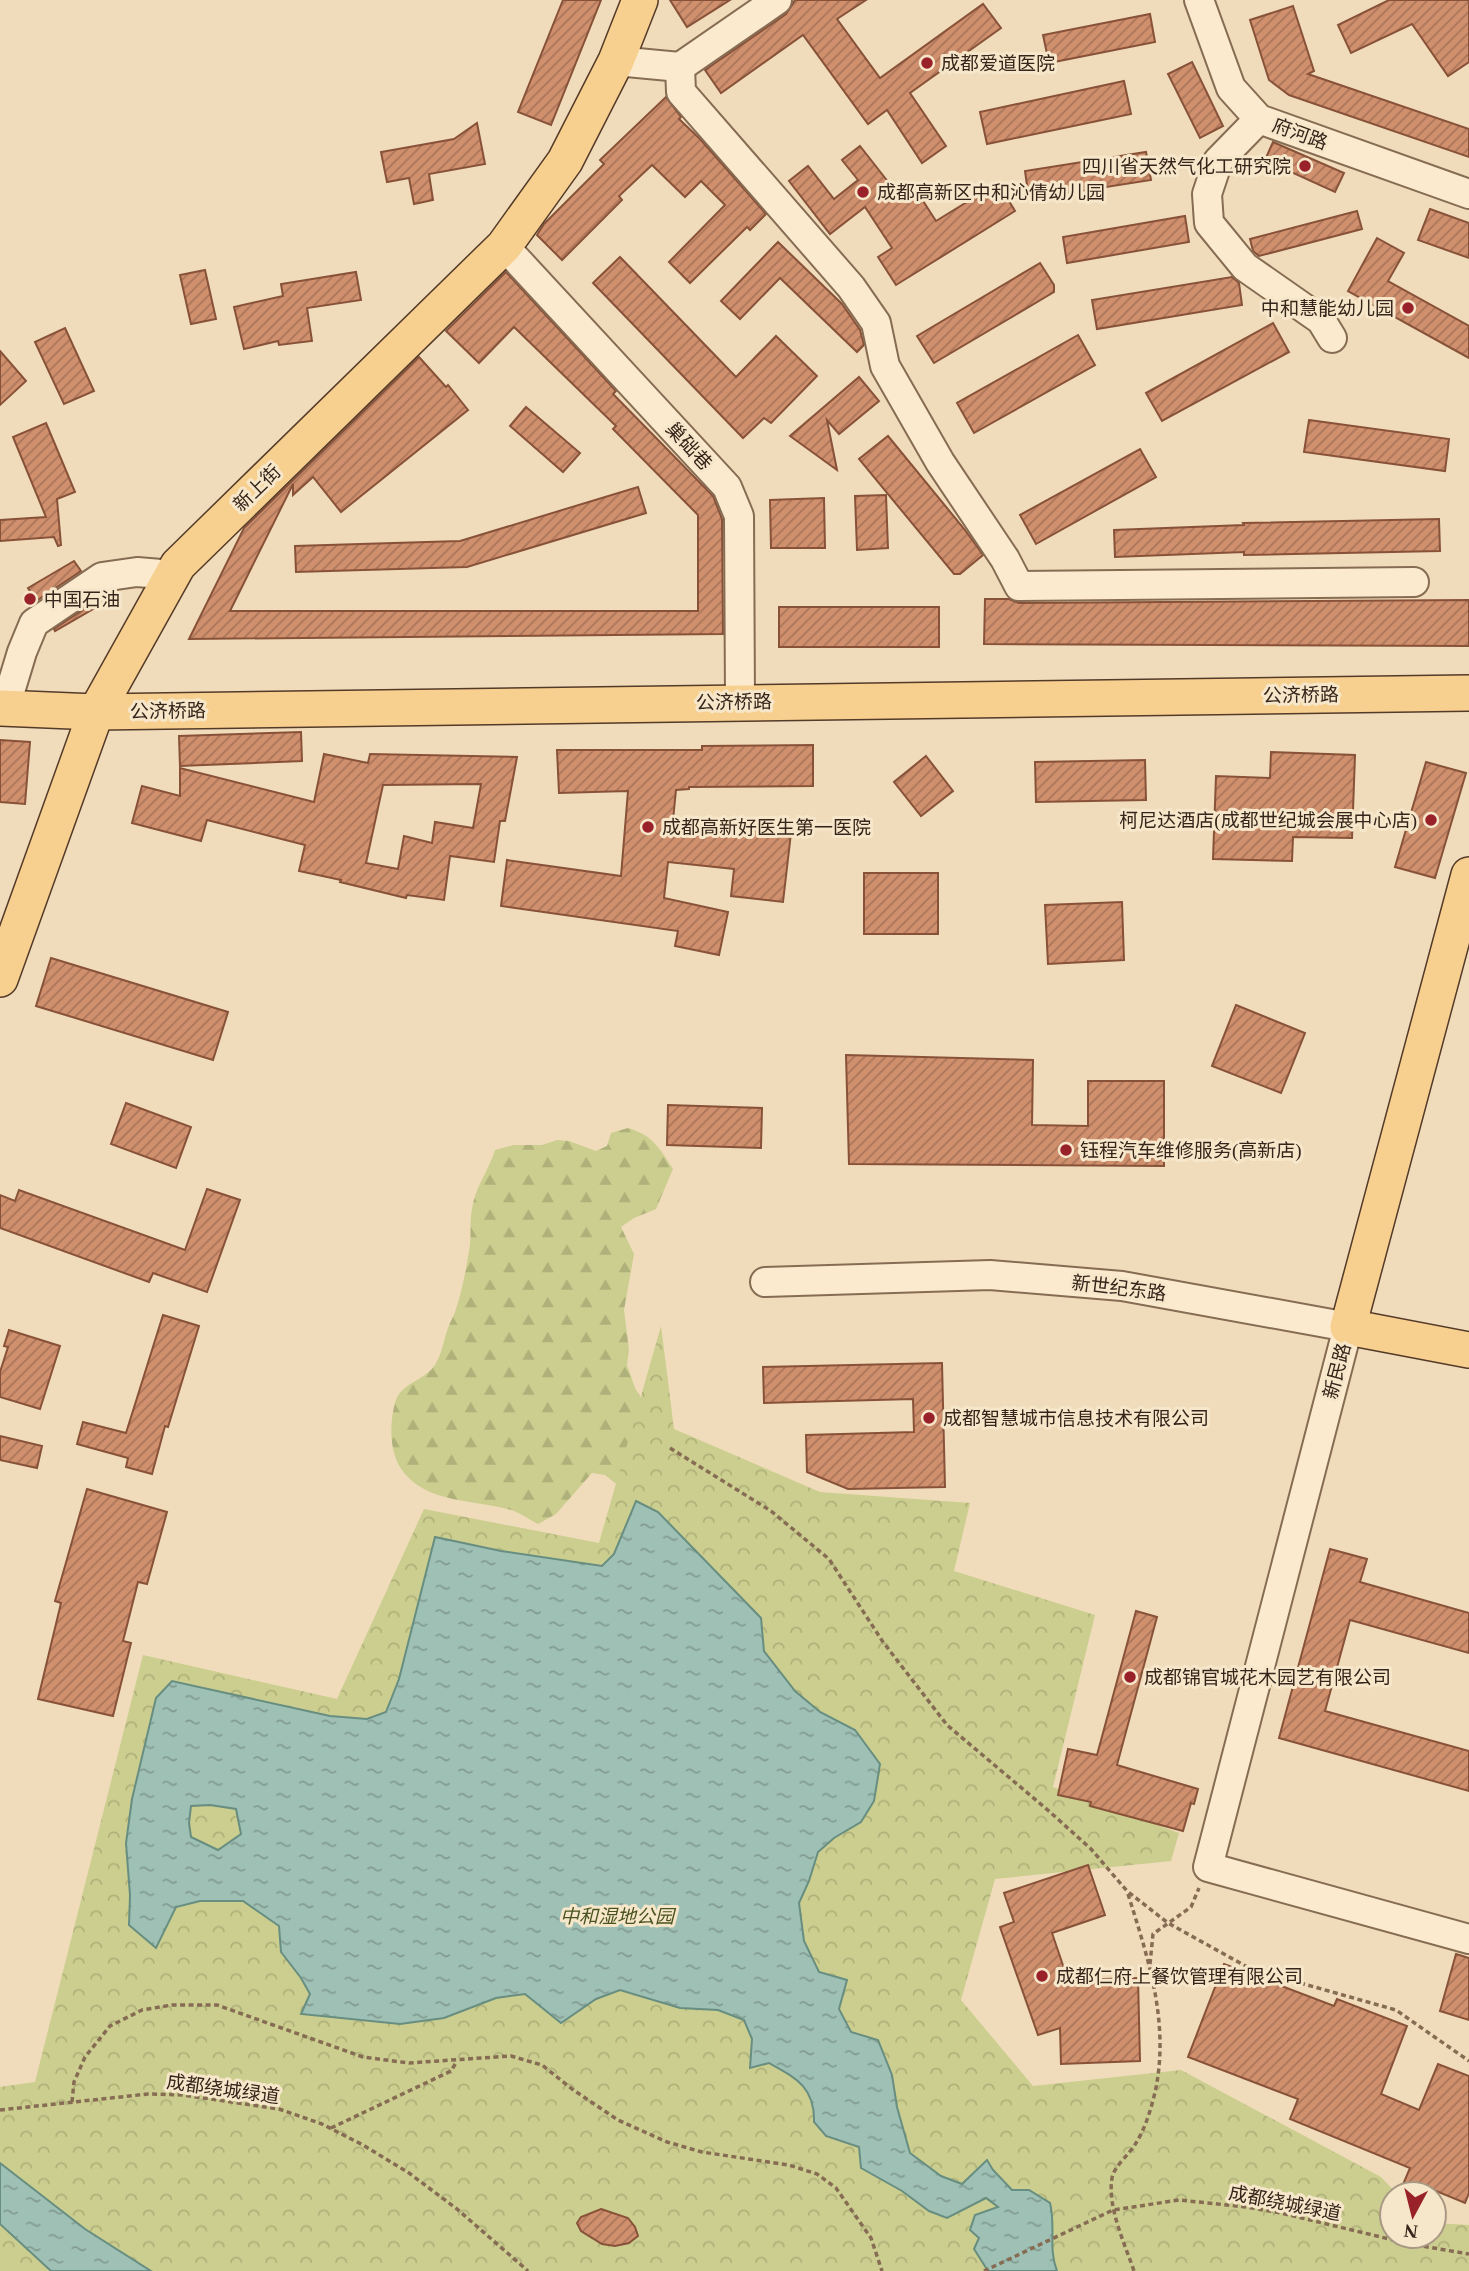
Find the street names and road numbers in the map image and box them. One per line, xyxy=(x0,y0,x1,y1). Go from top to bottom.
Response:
street label: 府河路 xyxy=(1270,114,1330,154)
street label: 巢础巷 xyxy=(662,418,716,474)
street label: 新上街 xyxy=(229,461,285,515)
street label: 公济桥路 xyxy=(1263,684,1339,706)
street label: 公济桥路 xyxy=(696,691,772,713)
street label: 公济桥路 xyxy=(130,700,206,722)
street label: 新世纪东路 xyxy=(1071,1272,1167,1304)
street label: 新民路 xyxy=(1319,1341,1355,1401)
street label: 成都绕城绿道 xyxy=(165,2071,281,2107)
street label: 成都绕城绿道 xyxy=(1227,2182,1343,2224)

